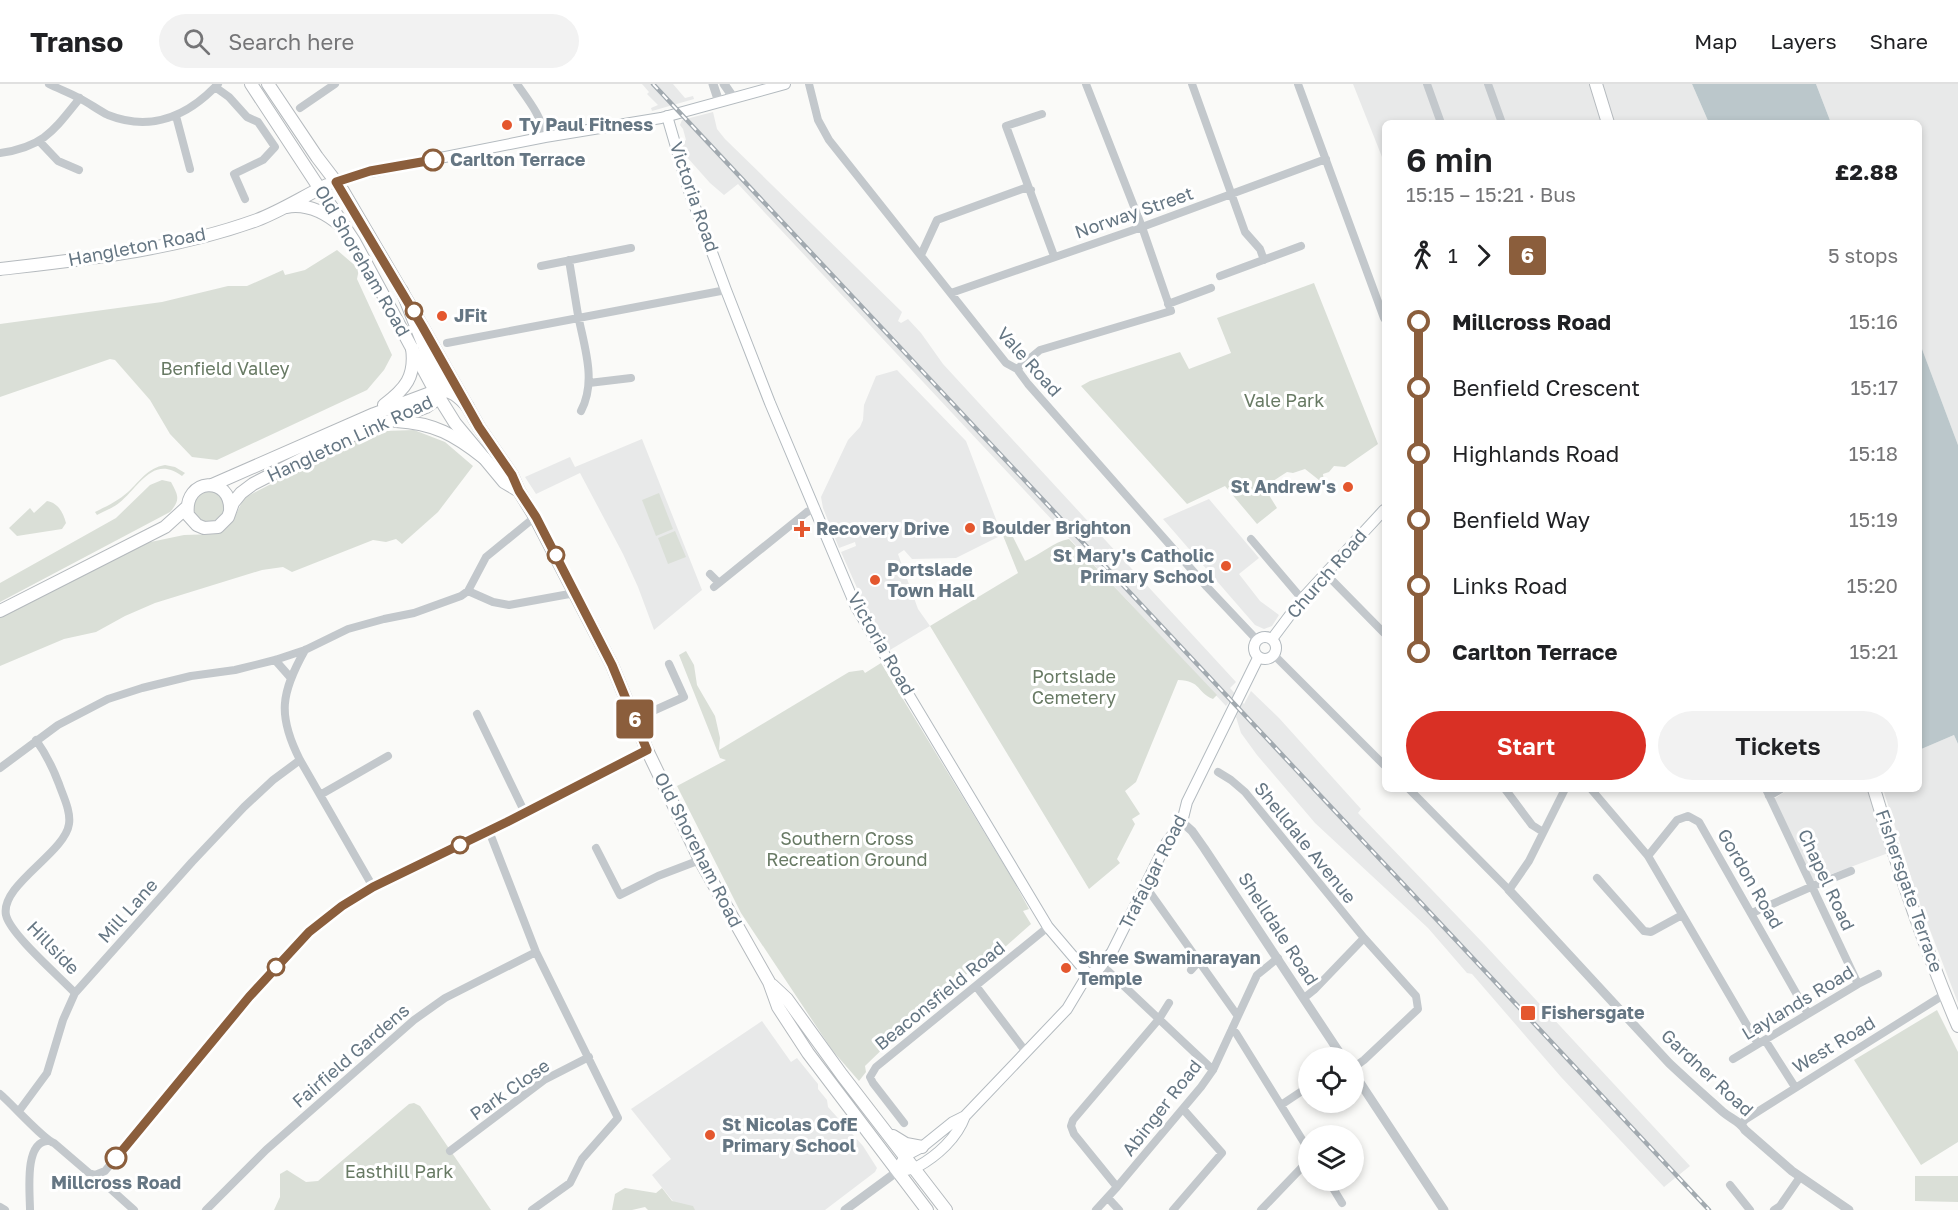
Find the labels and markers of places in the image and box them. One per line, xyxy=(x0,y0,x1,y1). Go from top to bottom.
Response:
place label: Ty Paul Fitness xyxy=(519,113,653,135)
marker: Ty Paul Fitness xyxy=(500,118,514,132)
place label: Carlton Terrace xyxy=(450,148,586,170)
marker: Carlton Terrace xyxy=(422,149,444,171)
unlabelled marker xyxy=(405,302,423,320)
place label: JFit xyxy=(454,304,487,326)
marker: JFit xyxy=(435,309,449,323)
place label: St Andrew's xyxy=(1231,475,1336,497)
marker: St Andrew's xyxy=(1341,480,1355,494)
place label: Boulder Brighton xyxy=(982,516,1131,538)
place label: Recovery Drive xyxy=(816,517,950,539)
marker: Recovery Drive xyxy=(793,520,811,538)
marker: Boulder Brighton xyxy=(963,521,977,535)
place label: St Mary's Catholic Primary School xyxy=(1053,544,1214,587)
unlabelled marker xyxy=(547,546,565,564)
place label: Portslade Town Hall xyxy=(887,558,974,601)
marker: St Mary's Catholic Primary School xyxy=(1219,559,1233,573)
marker: Portslade Town Hall xyxy=(868,573,882,587)
unlabelled marker xyxy=(451,836,469,854)
place label: Shree Swaminarayan Temple xyxy=(1078,946,1261,989)
unlabelled marker xyxy=(267,958,285,976)
marker: Shree Swaminarayan Temple xyxy=(1059,961,1073,975)
place label: Fishersgate xyxy=(1541,1001,1645,1023)
marker: Fishersgate xyxy=(1519,1004,1537,1022)
place label: St Nicolas CofE Primary School xyxy=(722,1113,858,1156)
marker: St Nicolas CofE Primary School xyxy=(703,1128,717,1142)
marker: Millcross Road xyxy=(105,1147,127,1169)
place label: Millcross Road xyxy=(51,1171,181,1193)

